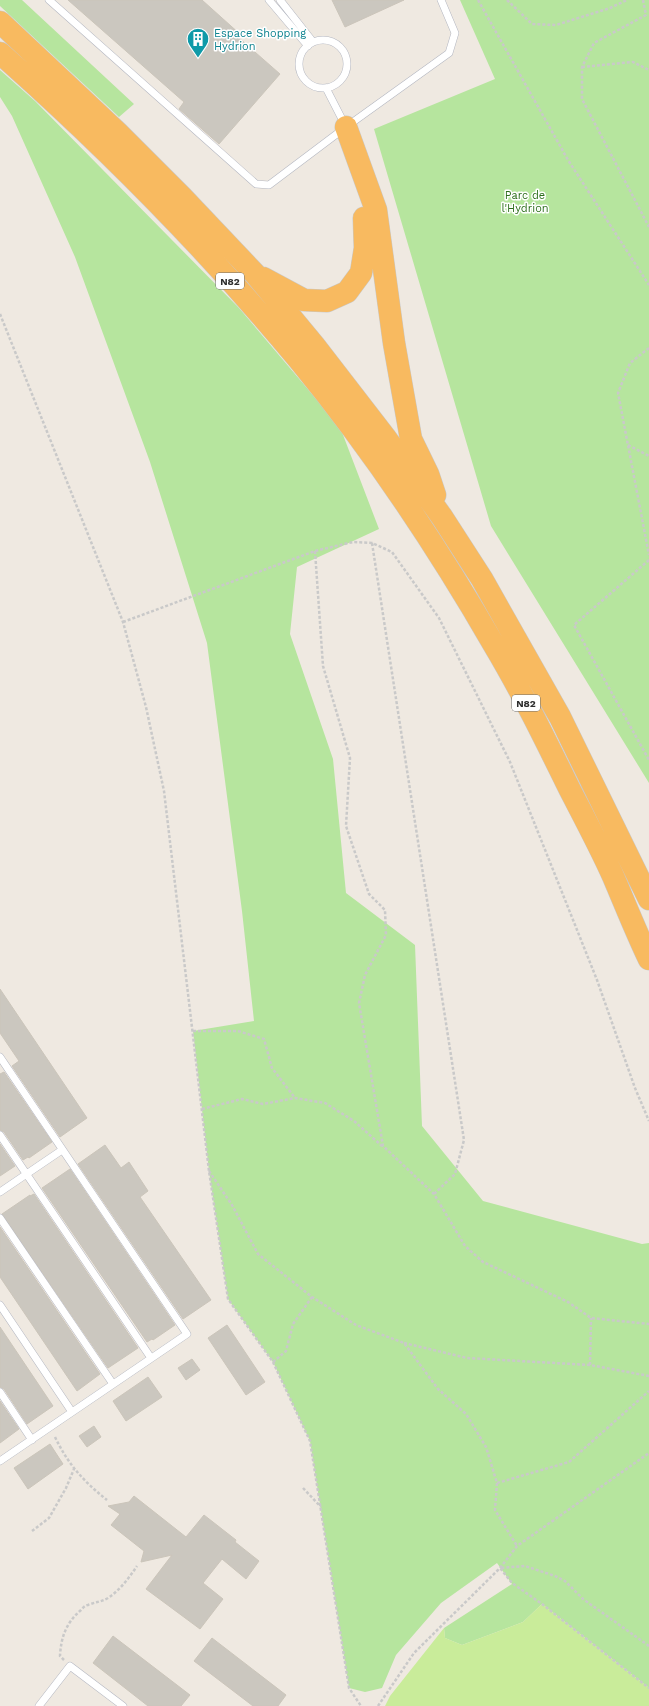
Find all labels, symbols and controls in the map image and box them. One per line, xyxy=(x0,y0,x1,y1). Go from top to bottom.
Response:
building icon: Espace Shopping Hydrion xyxy=(185,26,211,59)
place label: Espace Shopping Hydrion xyxy=(214,27,306,53)
park label: Parc de l'Hydrion xyxy=(501,189,549,215)
road number: N82 xyxy=(216,273,244,289)
road number: N82 xyxy=(512,695,540,711)

